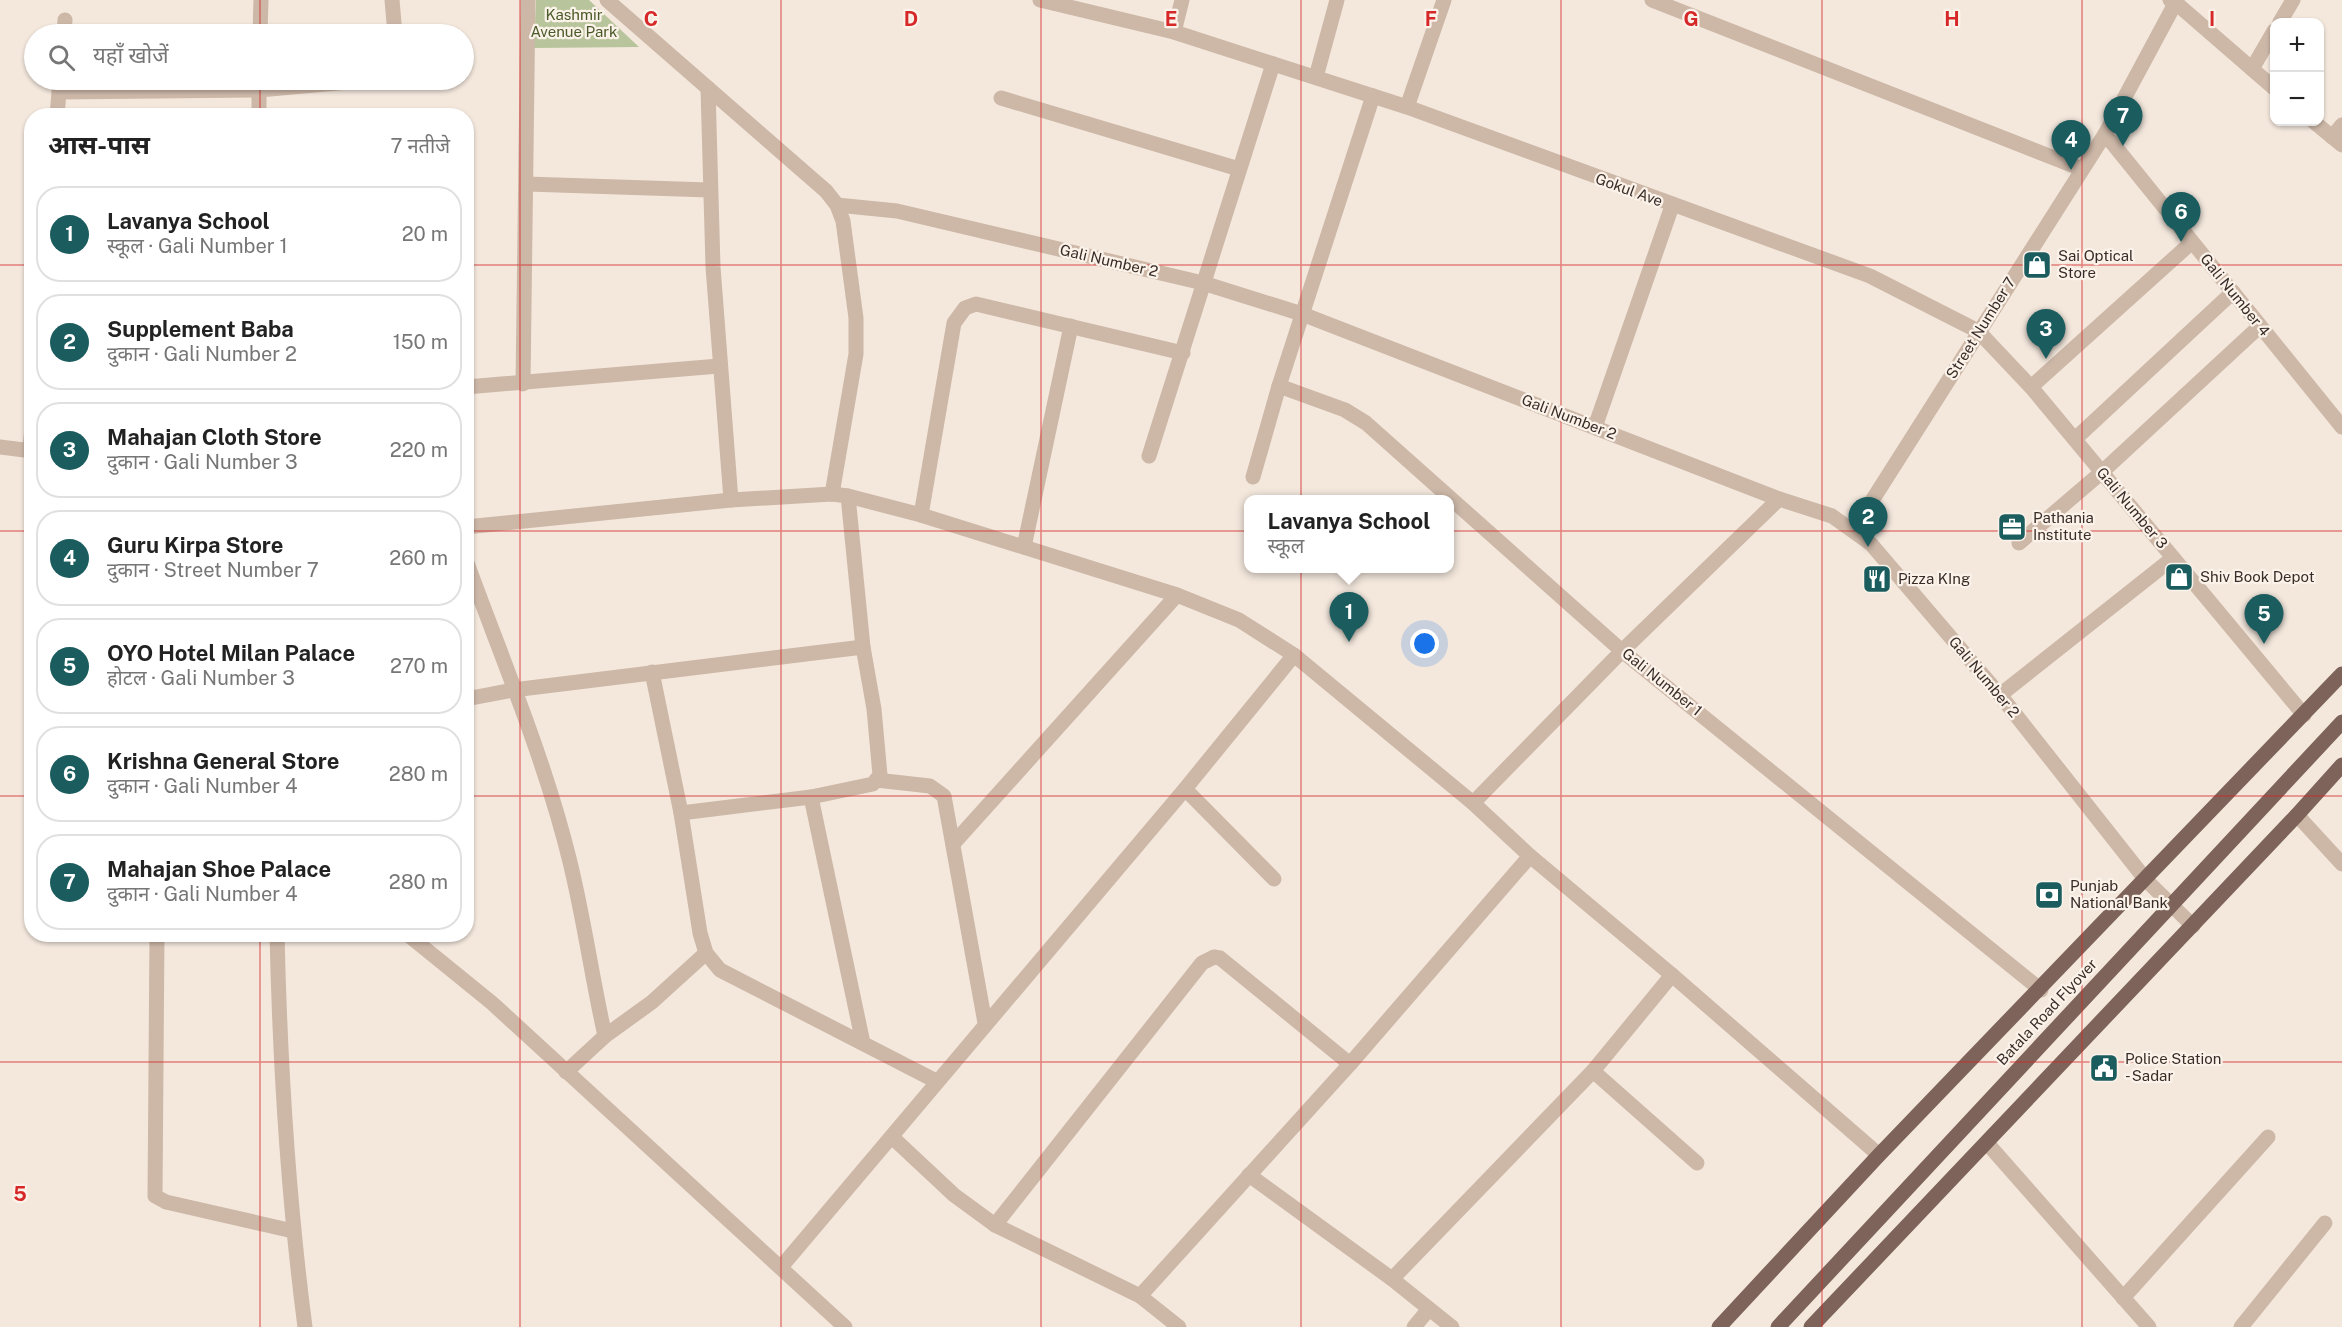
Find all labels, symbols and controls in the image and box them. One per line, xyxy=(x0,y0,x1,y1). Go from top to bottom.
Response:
park label: Kashmir Avenue Park xyxy=(530,6,618,40)
text: C xyxy=(644,7,658,31)
text: D xyxy=(904,7,918,31)
text: E xyxy=(1165,7,1177,31)
text: F xyxy=(1425,7,1437,31)
text: G xyxy=(1683,7,1699,31)
text: H xyxy=(1944,7,1960,31)
text: I xyxy=(2209,7,2215,31)
map controls xyxy=(2270,18,2324,126)
button: + xyxy=(2270,18,2324,72)
search box xyxy=(24,24,474,90)
icon: search xyxy=(45,41,78,74)
text: यहाँ खोजें xyxy=(93,42,169,68)
button: − xyxy=(2270,72,2324,126)
pin: 7 xyxy=(2104,96,2142,146)
pin: 4 xyxy=(2052,120,2090,170)
text: आस-पास xyxy=(48,129,150,160)
text: 7 नतीजे xyxy=(391,134,450,158)
street label: Gokul Ave xyxy=(1593,170,1665,210)
pin: 6 xyxy=(2162,192,2200,242)
text: Lavanya School xyxy=(107,208,270,234)
text: 1 xyxy=(65,222,74,246)
text: 20 m xyxy=(402,222,448,246)
text: स्कूल · Gali Number 1 xyxy=(107,234,288,258)
street label: Gali Number 2 xyxy=(1058,241,1160,280)
place label: Sai Optical Store xyxy=(2058,247,2134,281)
shop icon: Sai Optical Store xyxy=(2021,249,2053,281)
street label: Gali Number 4 xyxy=(2197,250,2274,339)
street label: Street Number 7 xyxy=(1942,274,2019,382)
pin: 3 xyxy=(2026,310,2066,359)
text: Supplement Baba xyxy=(107,316,294,342)
text: 2 xyxy=(63,330,76,354)
text: 150 m xyxy=(393,330,448,354)
text: दुकान · Gali Number 2 xyxy=(107,342,297,366)
street label: Gali Number 2 xyxy=(1519,391,1619,442)
text: Mahajan Cloth Store xyxy=(107,424,322,450)
text: 3 xyxy=(63,438,76,462)
text: 220 m xyxy=(390,438,448,462)
text: दुकान · Gali Number 3 xyxy=(107,450,298,474)
street label: Gali Number 3 xyxy=(2094,464,2171,552)
popup xyxy=(1244,495,1454,573)
pin: 2 xyxy=(1848,498,1888,547)
text: Lavanya School xyxy=(1268,508,1430,534)
place label: Pathania Institute xyxy=(2033,509,2094,543)
office icon: Pathania Institute xyxy=(1996,511,2028,543)
text: Guru Kirpa Store xyxy=(107,532,284,558)
text: स्कूल xyxy=(1268,534,1304,558)
text: 4 xyxy=(63,546,76,570)
text: 260 m xyxy=(389,546,448,570)
text: दुकान · Street Number 7 xyxy=(107,558,319,582)
shop icon: Shiv Book Depot xyxy=(2163,561,2195,593)
restaurant icon: Pizza KIng xyxy=(1861,563,1893,595)
place label: Shiv Book Depot xyxy=(2200,568,2315,585)
place label: Pizza KIng xyxy=(1898,570,1970,587)
pin: 1 xyxy=(1330,592,1368,642)
pin: 5 xyxy=(2244,594,2284,644)
your location xyxy=(1410,629,1439,658)
street label: Gali Number 2 xyxy=(1946,633,2023,721)
text: OYO Hotel Milan Palace xyxy=(107,640,355,666)
street label: Gali Number 1 xyxy=(1619,644,1705,719)
text: 5 xyxy=(63,654,76,678)
text: 270 m xyxy=(390,654,448,678)
text: होटल · Gali Number 3 xyxy=(107,666,295,690)
text: Krishna General Store xyxy=(107,748,339,774)
text: 6 xyxy=(63,762,76,786)
text: 280 m xyxy=(389,762,448,786)
text: दुकान · Gali Number 4 xyxy=(107,774,298,798)
text: Mahajan Shoe Palace xyxy=(107,856,331,882)
text: 7 xyxy=(63,870,76,894)
text: 280 m xyxy=(389,870,448,894)
place label: Punjab National Bank xyxy=(2070,877,2168,911)
bank icon: Punjab National Bank xyxy=(2033,879,2065,911)
text: दुकान · Gali Number 4 xyxy=(107,882,298,906)
street label: Batala Road Flyover xyxy=(1993,955,2100,1068)
place label: Police Station - Sadar xyxy=(2125,1050,2221,1084)
public building icon: Police Station - Sadar xyxy=(2088,1052,2120,1084)
text: 5 xyxy=(13,1182,27,1206)

